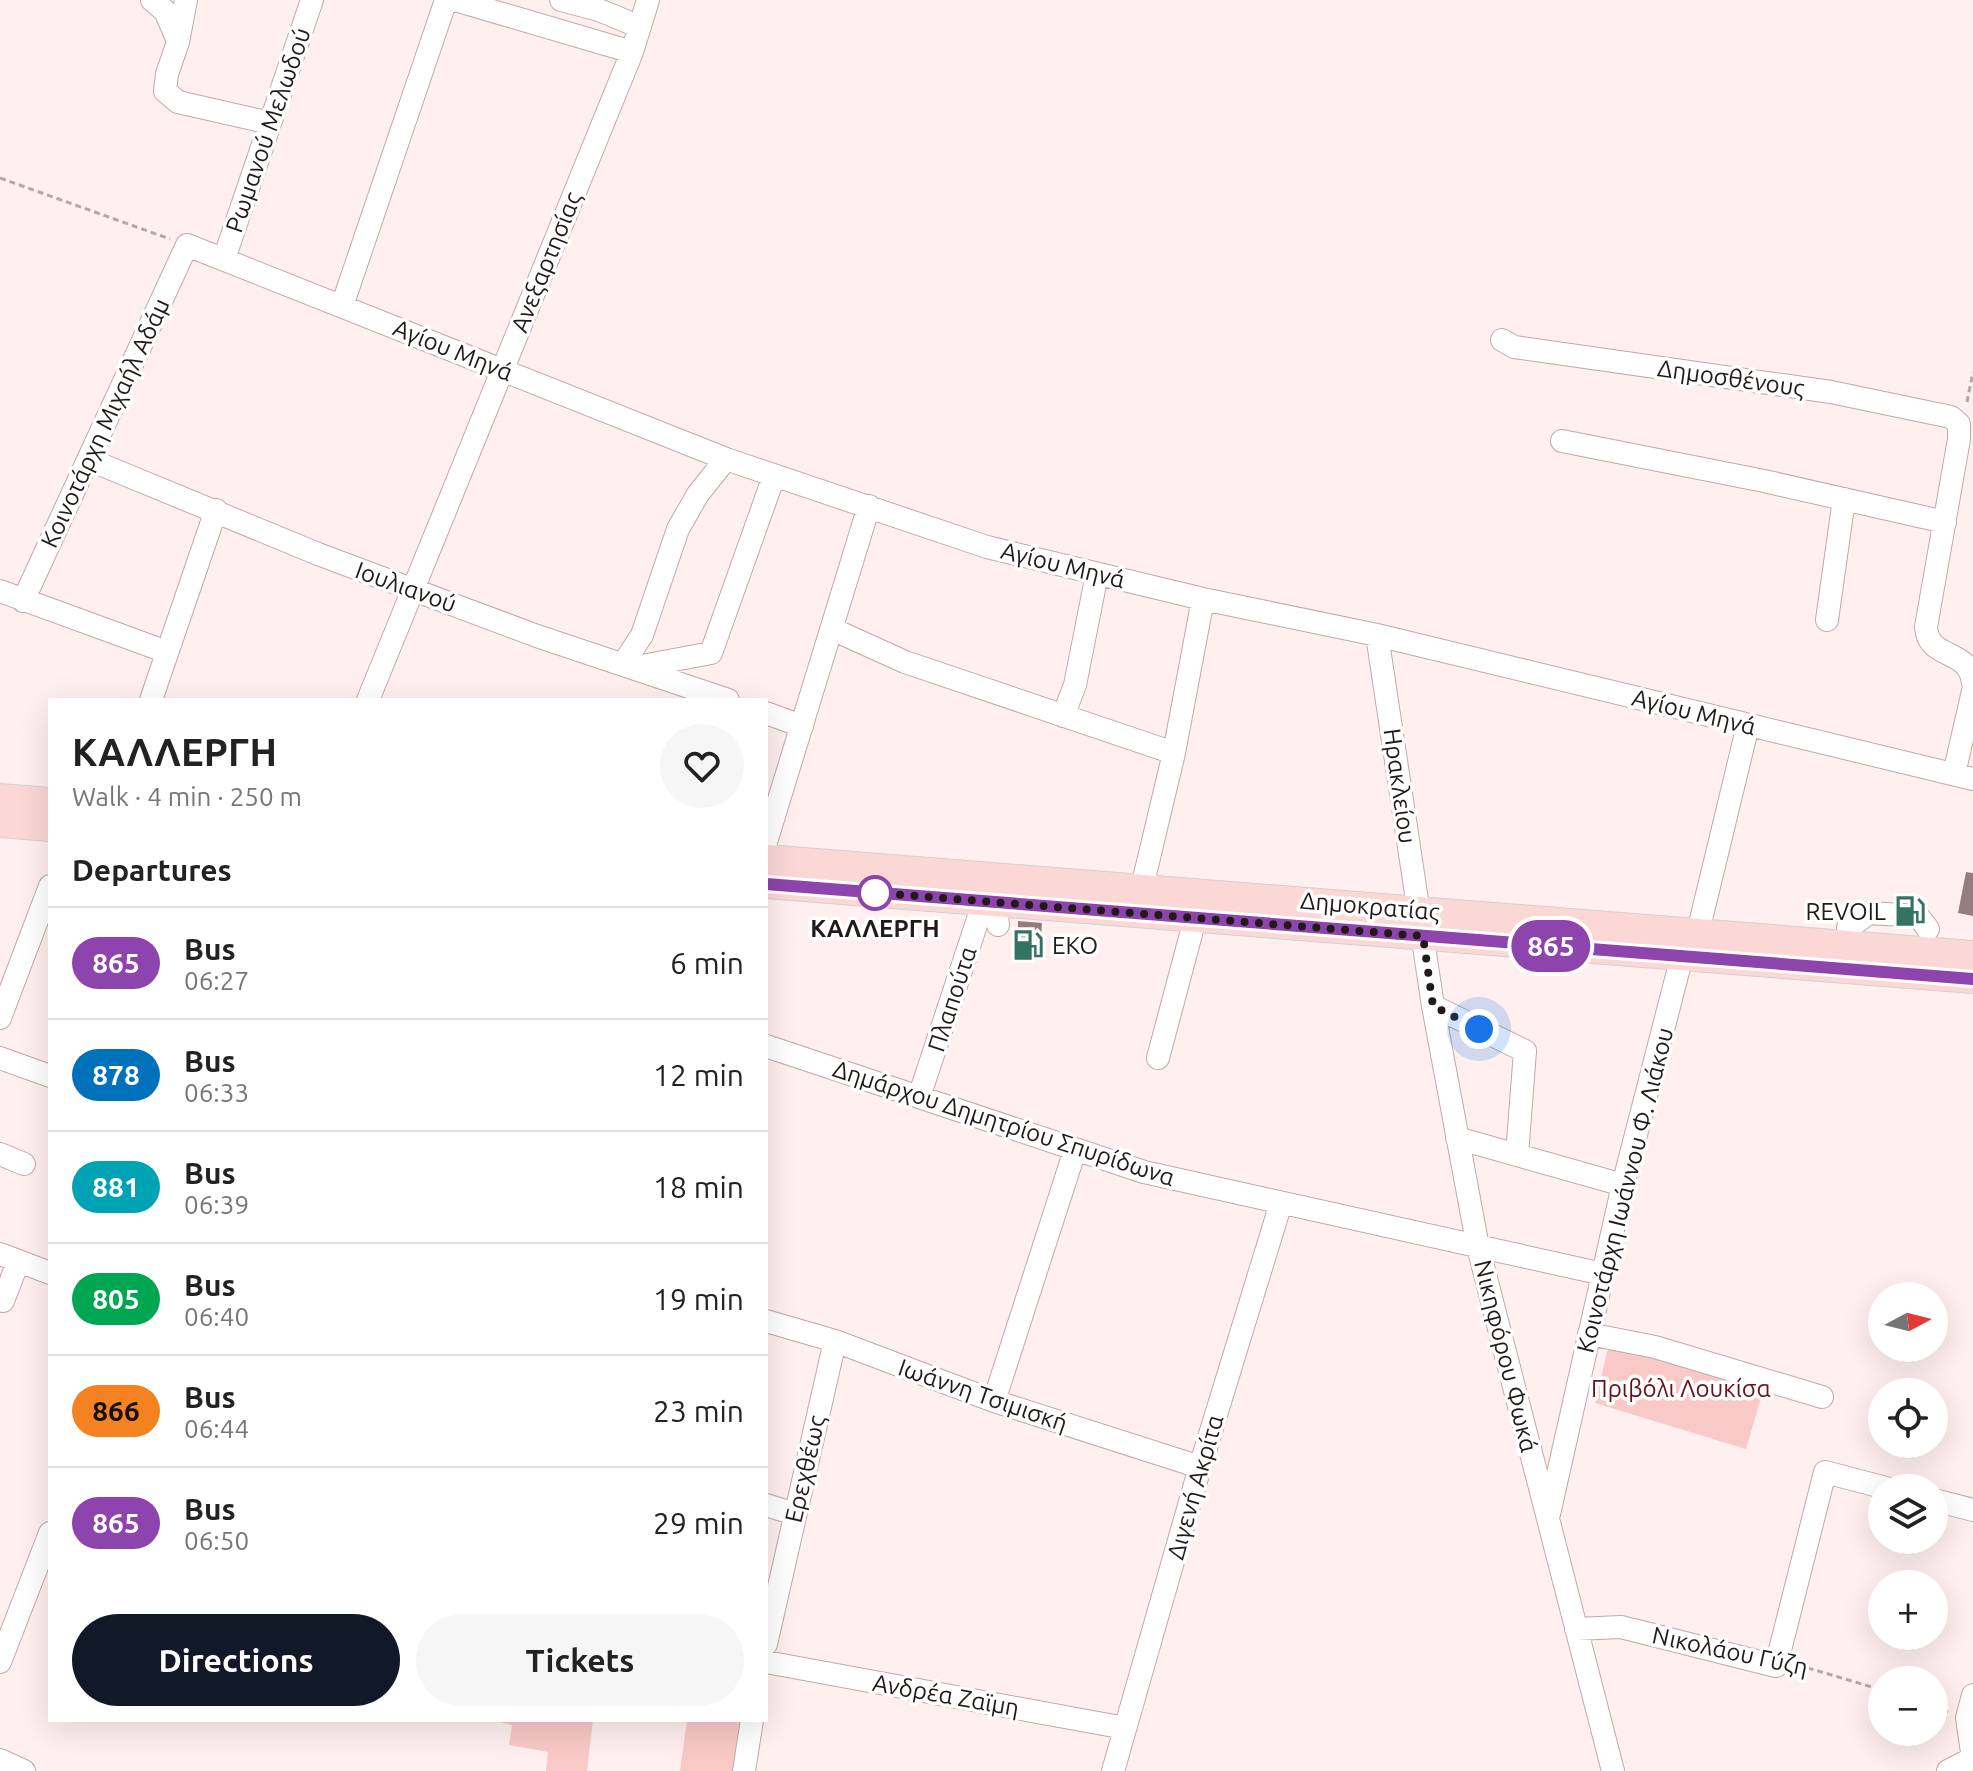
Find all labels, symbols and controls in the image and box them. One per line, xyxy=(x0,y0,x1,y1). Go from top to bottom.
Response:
street label: Ρωμανού Μελωδού xyxy=(220,24,316,236)
street label: Ανεξαρτησίας xyxy=(506,188,586,336)
street label: Κοινοτάρχη Μιχαήλ Αδάμ xyxy=(35,294,175,552)
street label: Αγίου Μηνά xyxy=(389,314,517,386)
street label: Δημοσθένους xyxy=(1656,354,1806,402)
street label: Αγίου Μηνά xyxy=(998,537,1128,593)
street label: Ιουλιανού xyxy=(352,556,460,618)
street label: Αγίου Μηνά xyxy=(1629,684,1759,740)
button: heart xyxy=(660,724,744,808)
street label: Ηρακλείου xyxy=(1379,727,1421,845)
text: ΚΑΛΛΕΡΓΗ xyxy=(72,731,277,773)
text: Walk · 4 min · 250 m xyxy=(72,782,302,811)
text: Departures xyxy=(72,853,232,887)
marker: ΚΑΛΛΕΡΓΗ xyxy=(858,876,892,910)
street label: Δημοκρατίας xyxy=(1299,886,1441,926)
fuel station icon: REVOIL xyxy=(1893,894,1927,928)
place label: REVOIL xyxy=(1806,898,1886,925)
place label: ΚΑΛΛΕΡΓΗ xyxy=(810,915,940,942)
line badge: 865 xyxy=(1505,920,1597,972)
fuel station icon: EKO xyxy=(1011,928,1045,962)
text: 865 xyxy=(1527,930,1575,961)
text: Bus xyxy=(184,932,236,966)
place label: EKO xyxy=(1052,932,1098,959)
street label: Πλαπούτα xyxy=(922,943,982,1055)
text: 6 min xyxy=(670,946,744,980)
text: 865 xyxy=(92,947,140,978)
text: 06:27 xyxy=(184,966,249,995)
your location xyxy=(1459,1009,1499,1049)
street label: Κοινοτάρχη Ιωάννου Φ. Λιάκου xyxy=(1571,1025,1679,1355)
text: Bus xyxy=(184,1044,236,1078)
street label: Δημάρχου Δημητρίου Σπυρίδωνα xyxy=(830,1055,1178,1191)
text: 12 min xyxy=(653,1058,744,1092)
text: 878 xyxy=(92,1059,140,1090)
text: 06:33 xyxy=(184,1078,249,1107)
text: Bus xyxy=(184,1156,236,1190)
text: 18 min xyxy=(653,1170,744,1204)
text: 881 xyxy=(92,1171,140,1202)
text: 06:39 xyxy=(184,1190,249,1219)
street label: Νικηφόρου Φωκά xyxy=(1469,1257,1543,1455)
text: Bus xyxy=(184,1268,236,1302)
text: 19 min xyxy=(653,1282,744,1316)
north arrow xyxy=(1868,1282,1948,1362)
map controls xyxy=(1868,1282,1948,1746)
text: 805 xyxy=(92,1283,140,1314)
text: 06:40 xyxy=(184,1302,249,1331)
street label: Ιωάννη Τσιμισκή xyxy=(895,1353,1071,1437)
park label: Πριβόλι Λουκίσα xyxy=(1591,1375,1771,1402)
button: locate xyxy=(1868,1378,1948,1458)
text: Bus xyxy=(184,1380,236,1414)
text: 23 min xyxy=(653,1394,744,1428)
text: 866 xyxy=(92,1395,140,1426)
street label: Διγενή Ακρίτα xyxy=(1161,1412,1229,1562)
street label: Ερεχθέως xyxy=(780,1413,830,1525)
text: 06:44 xyxy=(184,1414,249,1443)
button: layers xyxy=(1868,1474,1948,1554)
text: Bus xyxy=(184,1492,236,1526)
text: 29 min xyxy=(653,1506,744,1540)
text: 865 xyxy=(92,1507,140,1538)
text: 06:50 xyxy=(184,1526,249,1555)
button: + xyxy=(1868,1570,1948,1650)
button: Directions xyxy=(72,1614,400,1706)
button: Tickets xyxy=(416,1614,744,1706)
street label: Νικολάου Γύζη xyxy=(1650,1621,1810,1681)
button: − xyxy=(1868,1666,1948,1746)
street label: Ανδρέα Ζαϊμη xyxy=(871,1669,1021,1721)

